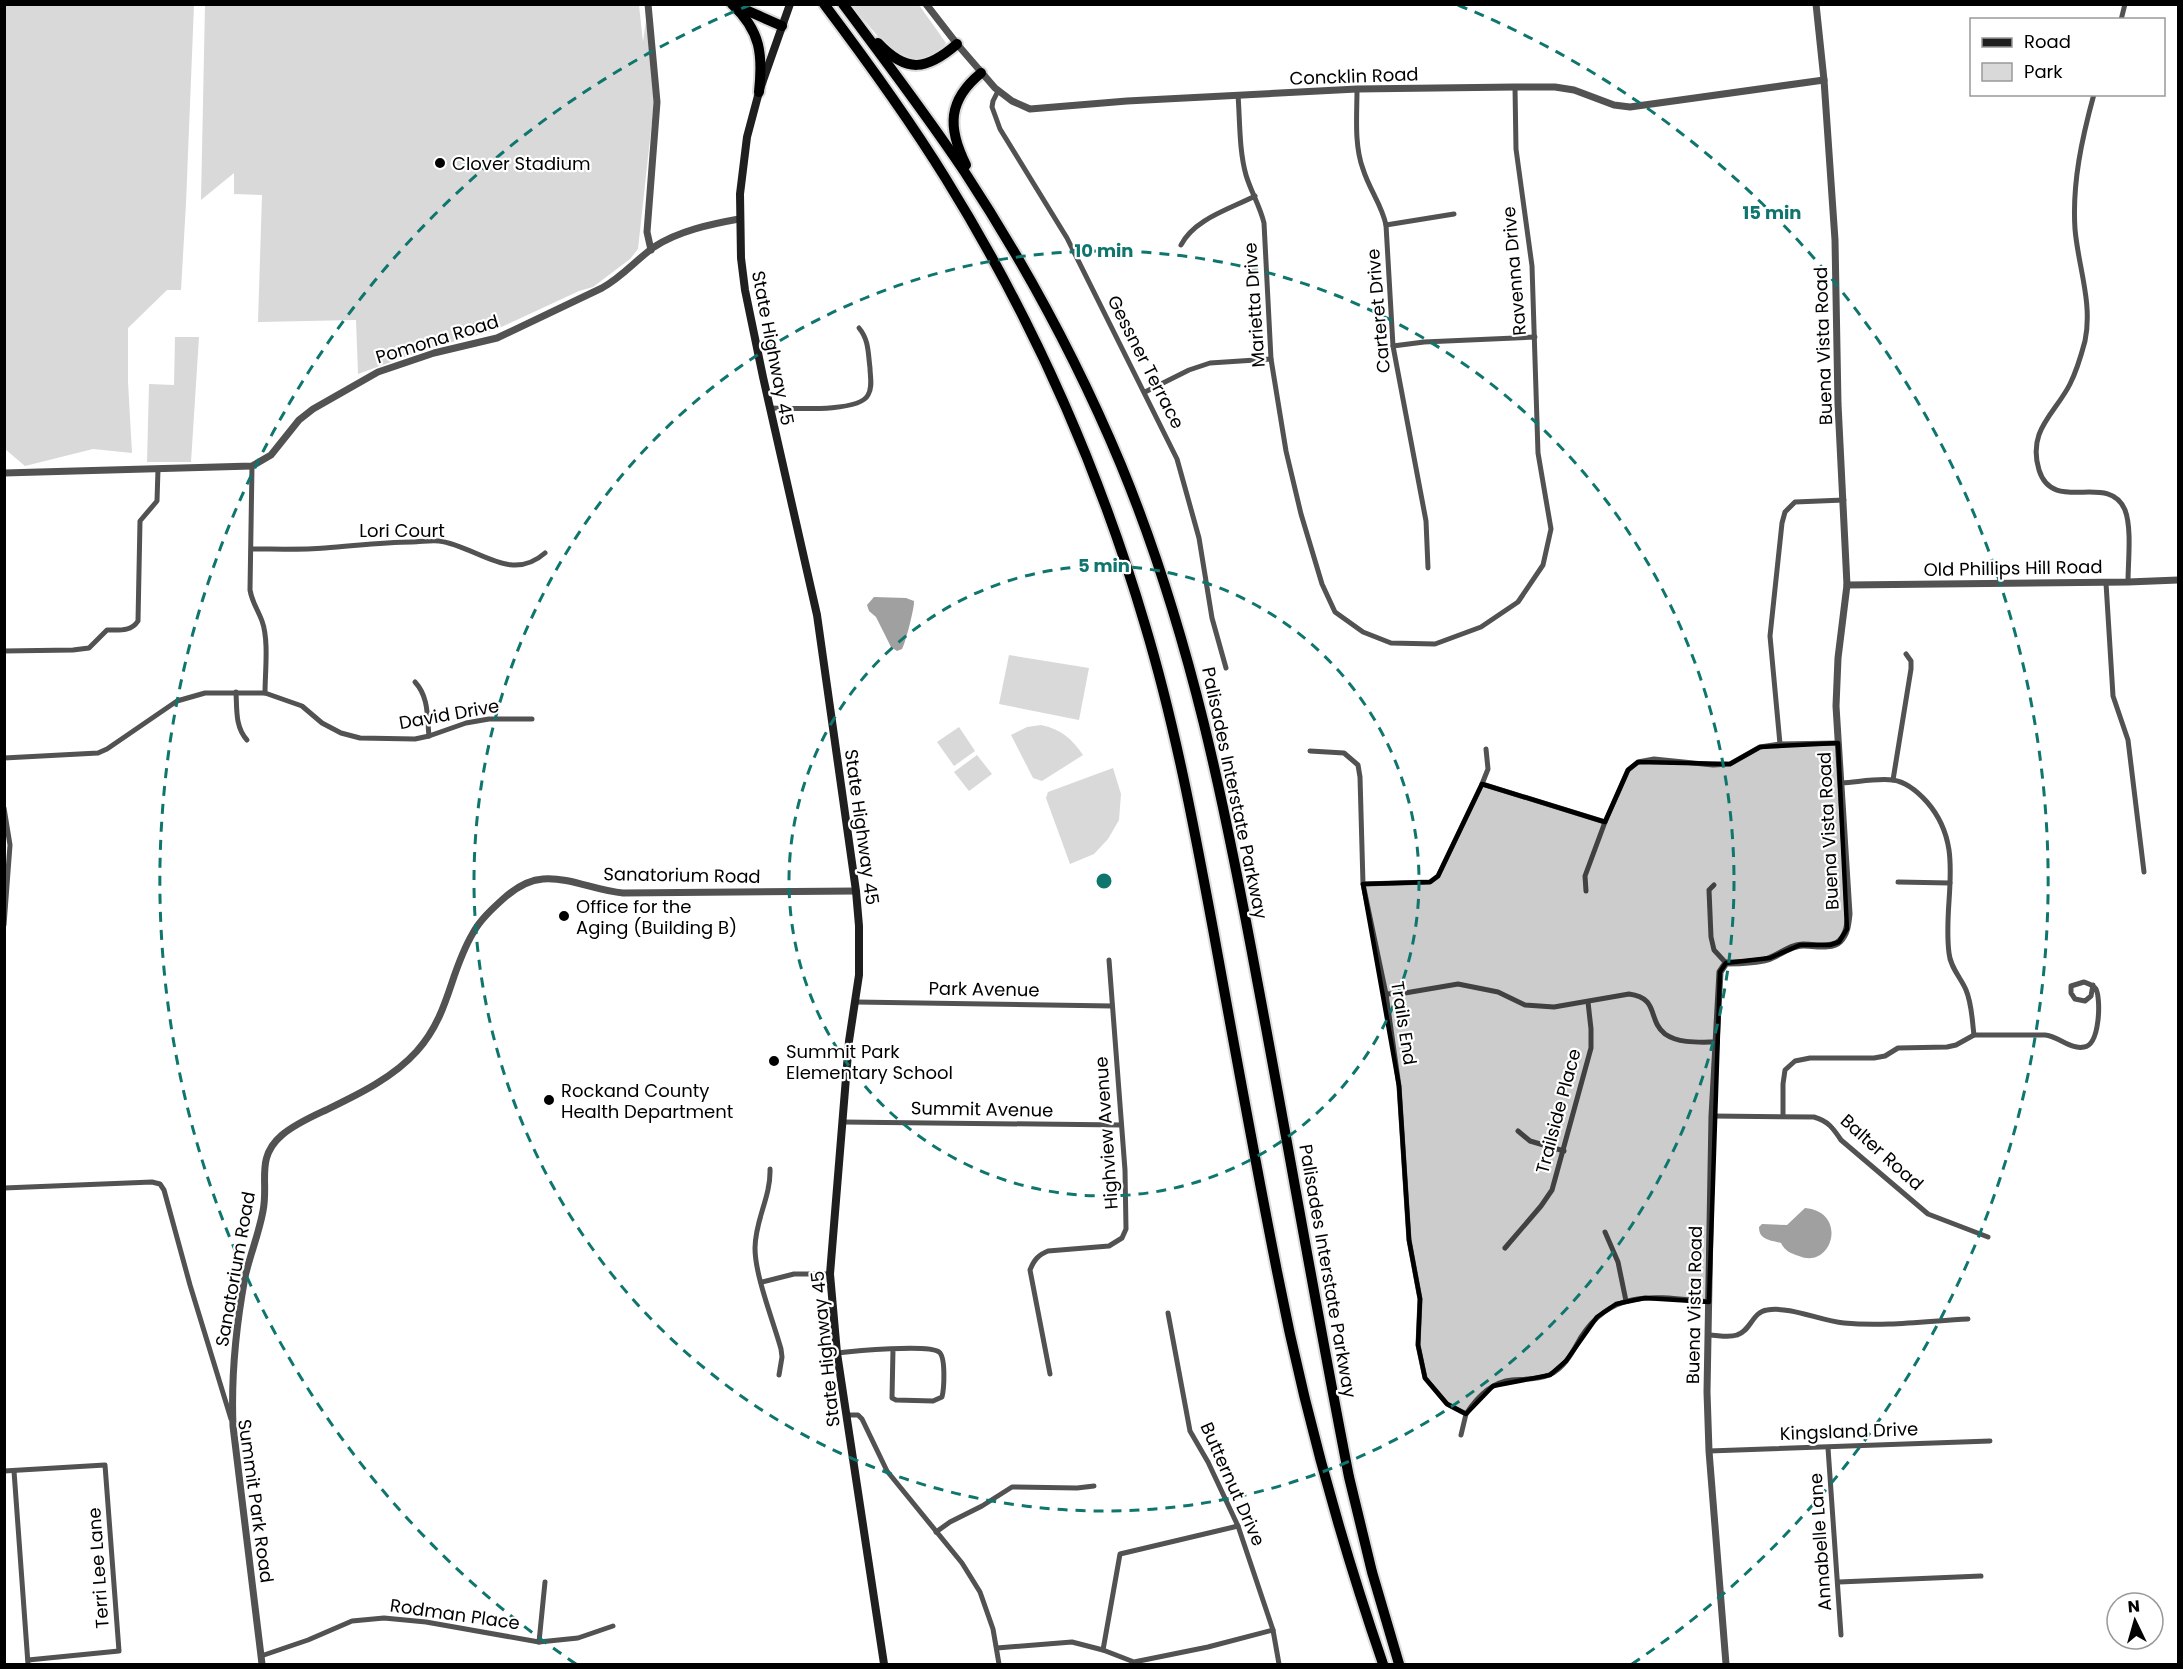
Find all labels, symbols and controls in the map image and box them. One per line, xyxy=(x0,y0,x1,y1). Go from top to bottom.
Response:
legend xyxy=(1970,18,2165,96)
text: Road xyxy=(2024,29,2071,54)
text: Park xyxy=(2024,59,2063,84)
street label: Concklin Road xyxy=(1289,61,1419,91)
place label: Clover Stadium xyxy=(452,151,591,176)
marker: Clover Stadium xyxy=(433,156,447,170)
text: 15 min xyxy=(1743,200,1801,225)
street label: Ravenna Drive xyxy=(1496,205,1532,337)
text: 10 min xyxy=(1075,238,1133,263)
street label: Marietta Drive xyxy=(1237,242,1271,368)
street label: Carteret Drive xyxy=(1360,248,1396,374)
street label: Buena Vista Road xyxy=(1808,266,1838,426)
street label: State Highway 45 xyxy=(746,269,800,427)
street label: Gessner Terrace xyxy=(1102,291,1190,433)
street label: Pomona Road xyxy=(372,308,502,370)
street label: Lori Court xyxy=(359,518,445,543)
text: 5 min xyxy=(1078,553,1130,578)
street label: Old Phillips Hill Road xyxy=(1923,554,2103,582)
street label: Palisades Interstate Parkway xyxy=(1196,665,1274,921)
street label: David Drive xyxy=(397,693,501,735)
street label: State Highway 45 xyxy=(839,748,885,906)
street label: Buena Vista Road xyxy=(1811,751,1845,911)
street label: Sanatorium Road xyxy=(603,861,761,889)
centre of rings xyxy=(1094,871,1114,891)
place label: Office for the Aging (Building B) xyxy=(576,894,737,940)
marker: Office for the Aging (Building B) xyxy=(557,909,571,923)
street label: Park Avenue xyxy=(928,976,1040,1002)
street label: Trails End xyxy=(1385,979,1423,1067)
place label: Summit Park Elementary School xyxy=(786,1039,953,1085)
street label: Trailside Place xyxy=(1529,1046,1587,1176)
marker: Summit Park Elementary School xyxy=(767,1054,781,1068)
street label: Highview Avenue xyxy=(1088,1056,1124,1210)
place label: Rockand County Health Department xyxy=(561,1078,733,1124)
marker: Rockand County Health Department xyxy=(542,1093,556,1107)
street label: Summit Avenue xyxy=(911,1095,1053,1123)
street label: Balter Road xyxy=(1835,1108,1929,1196)
street label: Palisades Interstate Parkway xyxy=(1293,1142,1363,1400)
street label: Sanatorium Road xyxy=(209,1189,261,1349)
street label: Buena Vista Road xyxy=(1680,1226,1708,1384)
street label: State Highway 45 xyxy=(804,1270,846,1428)
street label: Kingsland Drive xyxy=(1779,1416,1919,1446)
street label: Summit Park Road xyxy=(232,1417,280,1585)
street label: Butternut Drive xyxy=(1195,1418,1271,1550)
street label: Annabelle Lane xyxy=(1803,1472,1837,1612)
street label: Terri Lee Lane xyxy=(81,1507,115,1629)
north arrow xyxy=(2105,1591,2165,1651)
street label: Rodman Place xyxy=(389,1593,521,1635)
text: N xyxy=(2127,1595,2141,1619)

